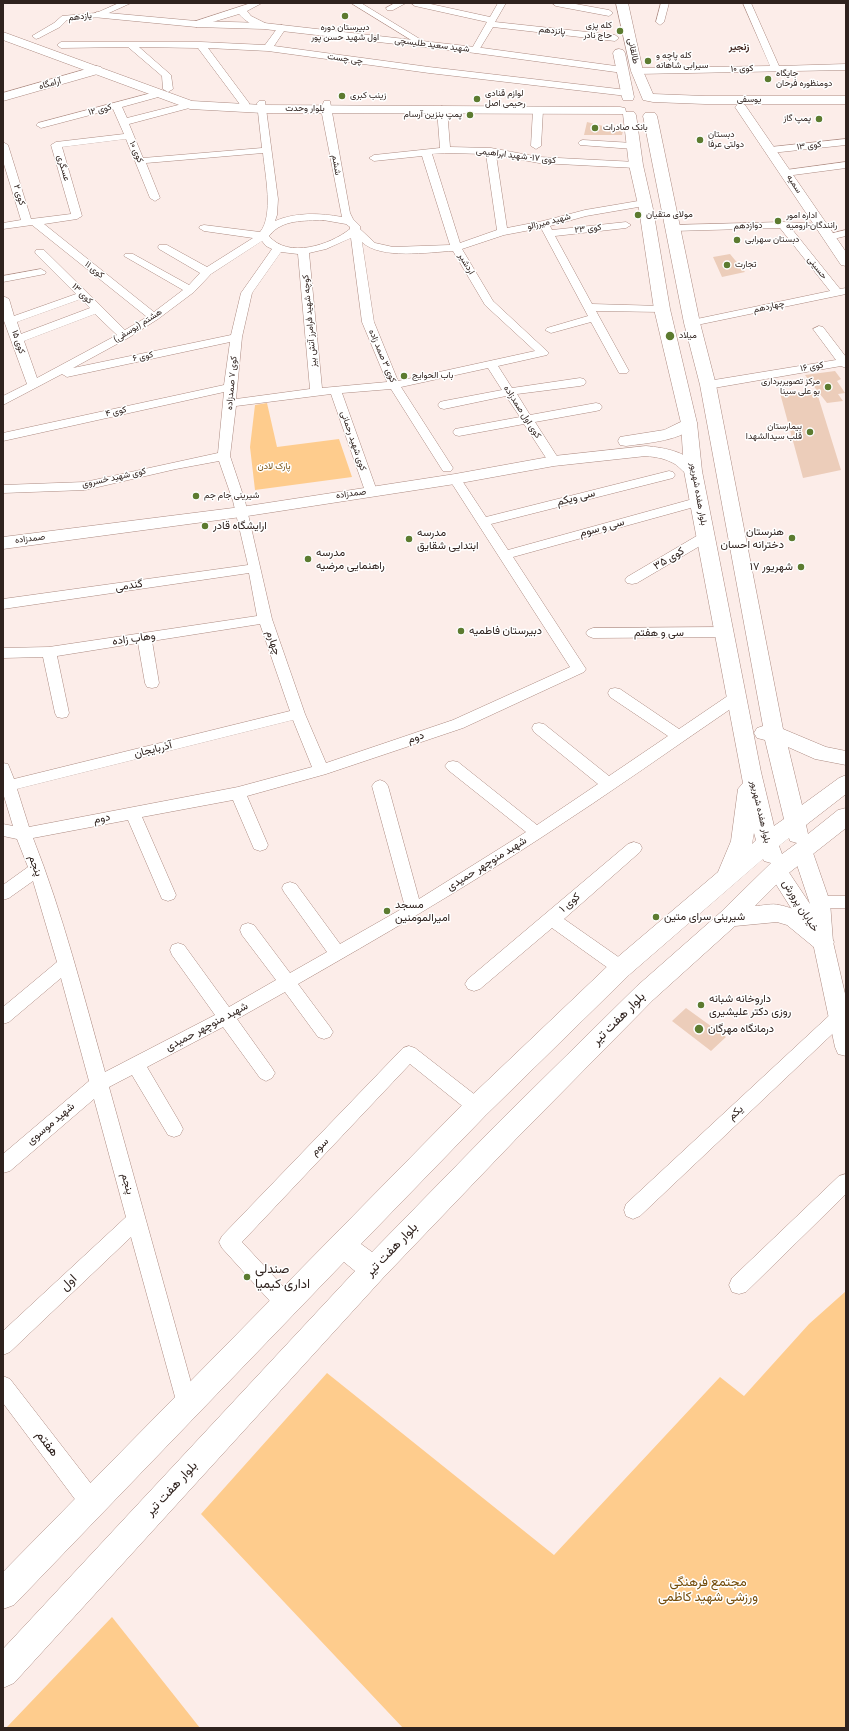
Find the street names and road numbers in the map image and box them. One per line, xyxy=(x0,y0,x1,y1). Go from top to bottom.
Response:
street label: یازدهم xyxy=(68,10,92,24)
street label: پانزدهم xyxy=(538,24,566,38)
street label: شهید سعید طلیسچی xyxy=(394,35,470,55)
street label: طالقانی xyxy=(625,37,641,65)
street label: چی چست xyxy=(326,51,364,67)
street label: کوی ۱۰ xyxy=(730,63,754,75)
street label: آرامگاه xyxy=(38,76,62,92)
street label: یوسفی xyxy=(737,95,761,105)
street label: کوی ۱۲ xyxy=(87,102,113,118)
street label: بلوار وحدت xyxy=(285,104,325,114)
street label: کوی ۱۰ xyxy=(127,139,145,165)
street label: کوی ۱۳ xyxy=(796,139,822,153)
street label: کوی ۱۷- شهید ابراهیمی xyxy=(475,146,557,166)
street label: عسگری xyxy=(54,154,72,182)
street label: ششم xyxy=(329,154,343,176)
street label: سمیه xyxy=(784,173,804,195)
street label: کوی ۲ xyxy=(11,183,27,207)
street label: شهید میرزالو xyxy=(526,211,572,233)
street label: دوازدهم xyxy=(733,220,763,232)
street label: کوی ۲۳ xyxy=(574,222,602,236)
street label: اردشیر xyxy=(455,251,477,277)
street label: حسینی xyxy=(805,255,829,281)
street label: کوی ۱۱ xyxy=(82,259,106,281)
street label: کوچه شهید فرامرز آتش بیز xyxy=(301,274,319,368)
street label: کوی ۱۳ xyxy=(69,281,95,307)
street label: چهاردهم xyxy=(752,298,786,316)
street label: هشتم (یوسفی) xyxy=(112,307,164,345)
street label: کوی ۳ صمد زاده xyxy=(366,328,398,384)
street label: کوی ۱۵ xyxy=(9,329,27,355)
street label: کوی ۶ xyxy=(132,350,154,364)
street label: کوی ۷ صمدزاده xyxy=(224,355,240,411)
street label: کوی ۱۶ xyxy=(800,360,824,374)
street label: کوی اول صمدزاده xyxy=(501,384,543,440)
street label: کوی ۴ xyxy=(104,404,128,420)
street label: کوی شهید رحمانی xyxy=(338,410,368,472)
street label: بلوار هفده شهریور xyxy=(687,462,709,526)
street label: کوی شهید خسروی xyxy=(81,466,147,490)
street label: صمدزاده xyxy=(335,487,367,501)
street label: سی ویکم xyxy=(555,487,597,509)
street label: سی و سوم xyxy=(578,516,626,540)
street label: صمدزاده xyxy=(14,532,46,546)
street label: کوی ۳۵ xyxy=(651,545,687,573)
street label: گندمی xyxy=(114,578,144,594)
street label: سی و هفتم xyxy=(634,626,684,640)
street label: وهاب زاده xyxy=(112,629,156,649)
street label: چهارم xyxy=(263,629,283,657)
street label: دوم xyxy=(406,729,426,747)
street label: آذربایجان xyxy=(133,739,173,761)
street label: بلوار هفده شهریور xyxy=(748,780,772,844)
street label: دوم xyxy=(93,811,111,827)
street label: شهبد منوچهر حمیدی xyxy=(445,834,529,894)
street label: پنجم xyxy=(25,854,45,878)
street label: خیابان پرورش xyxy=(779,877,821,935)
street label: کوی ۱ xyxy=(557,890,583,916)
street label: بلوار هفت تیر xyxy=(589,989,649,1049)
street label: شهبد منوچهر حمیدی xyxy=(163,1000,251,1054)
street label: شهید موسوی xyxy=(24,1100,78,1148)
street label: یکم xyxy=(726,1103,746,1123)
street label: سوم xyxy=(308,1135,332,1159)
street label: پنجم xyxy=(118,1172,136,1196)
street label: بلوار هفت تیر xyxy=(362,1220,422,1280)
street label: اول xyxy=(57,1271,81,1295)
street label: هفتم xyxy=(32,1428,62,1460)
street label: بلوار هفت تیر xyxy=(143,1458,201,1520)

